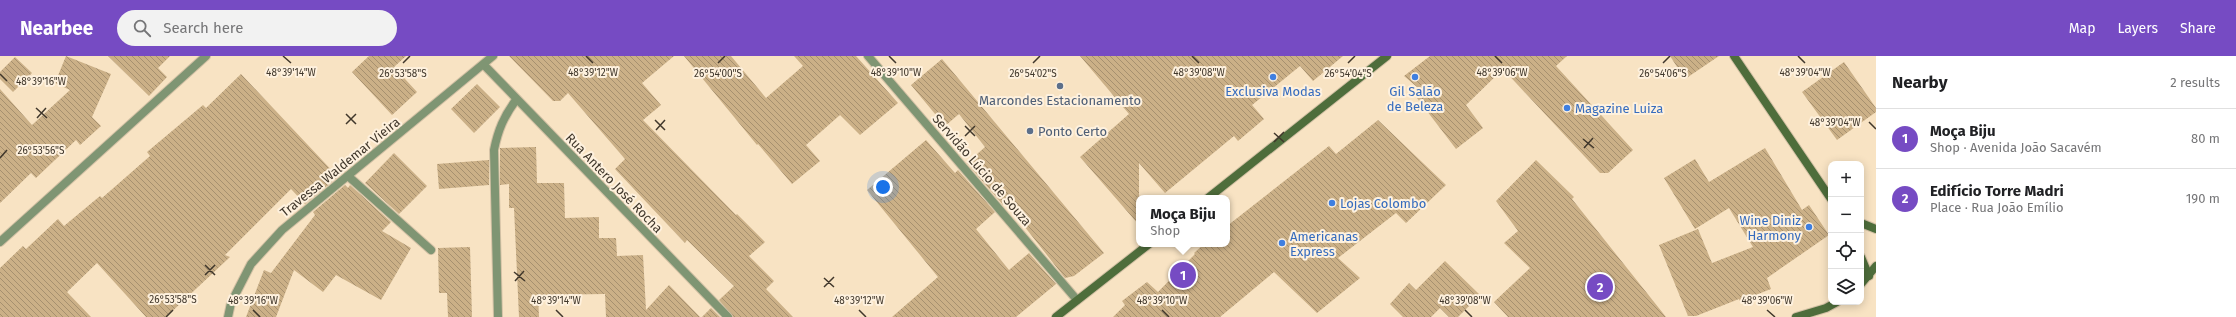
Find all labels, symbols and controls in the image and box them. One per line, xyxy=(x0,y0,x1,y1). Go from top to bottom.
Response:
search box xyxy=(117,10,397,46)
text: Nearbee xyxy=(20,17,93,40)
icon: search xyxy=(131,17,153,39)
text: Search here xyxy=(163,19,243,37)
text: Map xyxy=(2069,20,2095,37)
text: Layers xyxy=(2117,20,2158,37)
text: Share xyxy=(2180,20,2216,37)
text: 48°39'14"W xyxy=(266,67,317,79)
text: 48°39'12"W xyxy=(568,67,619,79)
text: 48°39'10"W xyxy=(871,67,922,79)
text: 48°39'08"W xyxy=(1173,67,1225,79)
text: 48°39'06"W xyxy=(1476,67,1528,79)
text: 48°39'04"W xyxy=(1780,67,1831,79)
text: 26°53'58"S xyxy=(379,68,427,80)
text: 26°54'00"S xyxy=(694,68,742,80)
text: 26°54'02"S xyxy=(1009,68,1057,80)
text: 26°54'04"S xyxy=(1324,68,1372,80)
text: 26°54'06"S xyxy=(1639,68,1687,80)
marker: Exclusiva Modas xyxy=(1268,72,1278,82)
marker: Gil Salão de Beleza xyxy=(1410,72,1420,82)
text: Nearby xyxy=(1892,72,1947,93)
text: 2 results xyxy=(2170,75,2220,90)
text: 48°39'16"W xyxy=(16,76,67,88)
marker: Marcondes Estacionamento xyxy=(1055,81,1065,91)
place label: Exclusiva Modas xyxy=(1225,84,1321,99)
place label: Gil Salão de Beleza xyxy=(1387,84,1443,114)
place label: Marcondes Estacionamento xyxy=(979,93,1141,108)
place label: Magazine Luiza xyxy=(1575,101,1663,116)
marker: Magazine Luiza xyxy=(1562,103,1572,113)
street label: Servidão Lúcio de Souza xyxy=(929,111,1035,229)
street label: Travessa Waldemar Vieira xyxy=(277,114,403,220)
text: 48°39'04"W xyxy=(1810,117,1861,129)
text: Moça Biju xyxy=(1930,122,1996,140)
place label: Ponto Certo xyxy=(1038,124,1107,139)
marker: Ponto Certo xyxy=(1025,126,1035,136)
street label: Rua Antero José Rocha xyxy=(563,130,665,236)
text: 1 xyxy=(1902,131,1908,146)
text: 80 m xyxy=(2191,131,2220,146)
text: Shop · Avenida João Sacavém xyxy=(1930,140,2102,155)
text: 26°53'56"S xyxy=(17,145,65,157)
map controls xyxy=(1828,161,1864,305)
button: + xyxy=(1828,161,1864,197)
your location xyxy=(873,177,893,197)
text: Edifício Torre Madri xyxy=(1930,182,2064,200)
text: 2 xyxy=(1902,191,1908,206)
text: 190 m xyxy=(2186,191,2220,206)
popup xyxy=(1136,195,1230,247)
place label: Lojas Colombo xyxy=(1340,196,1426,211)
button: − xyxy=(1828,197,1864,233)
marker: Lojas Colombo xyxy=(1327,198,1337,208)
text: Place · Rua João Emílio xyxy=(1930,200,2064,215)
text: Moça Biju xyxy=(1150,205,1216,223)
place label: Wine Diniz Harmony xyxy=(1739,213,1802,243)
marker: Wine Diniz Harmony xyxy=(1804,222,1814,232)
text: Shop xyxy=(1150,223,1180,238)
place label: Americanas Express xyxy=(1290,229,1358,259)
button: locate xyxy=(1828,233,1864,269)
marker: Americanas Express xyxy=(1277,238,1287,248)
pin: 1 xyxy=(1170,260,1196,290)
button: layers xyxy=(1828,269,1864,305)
pin: 2 xyxy=(1587,272,1613,302)
text: 26°53'58"S xyxy=(149,294,197,306)
text: 48°39'16"W xyxy=(228,295,279,307)
text: 48°39'14"W xyxy=(531,295,582,307)
text: 48°39'12"W xyxy=(834,295,885,307)
text: 48°39'10"W xyxy=(1137,295,1188,307)
text: 48°39'08"W xyxy=(1439,295,1491,307)
text: 48°39'06"W xyxy=(1741,295,1793,307)

